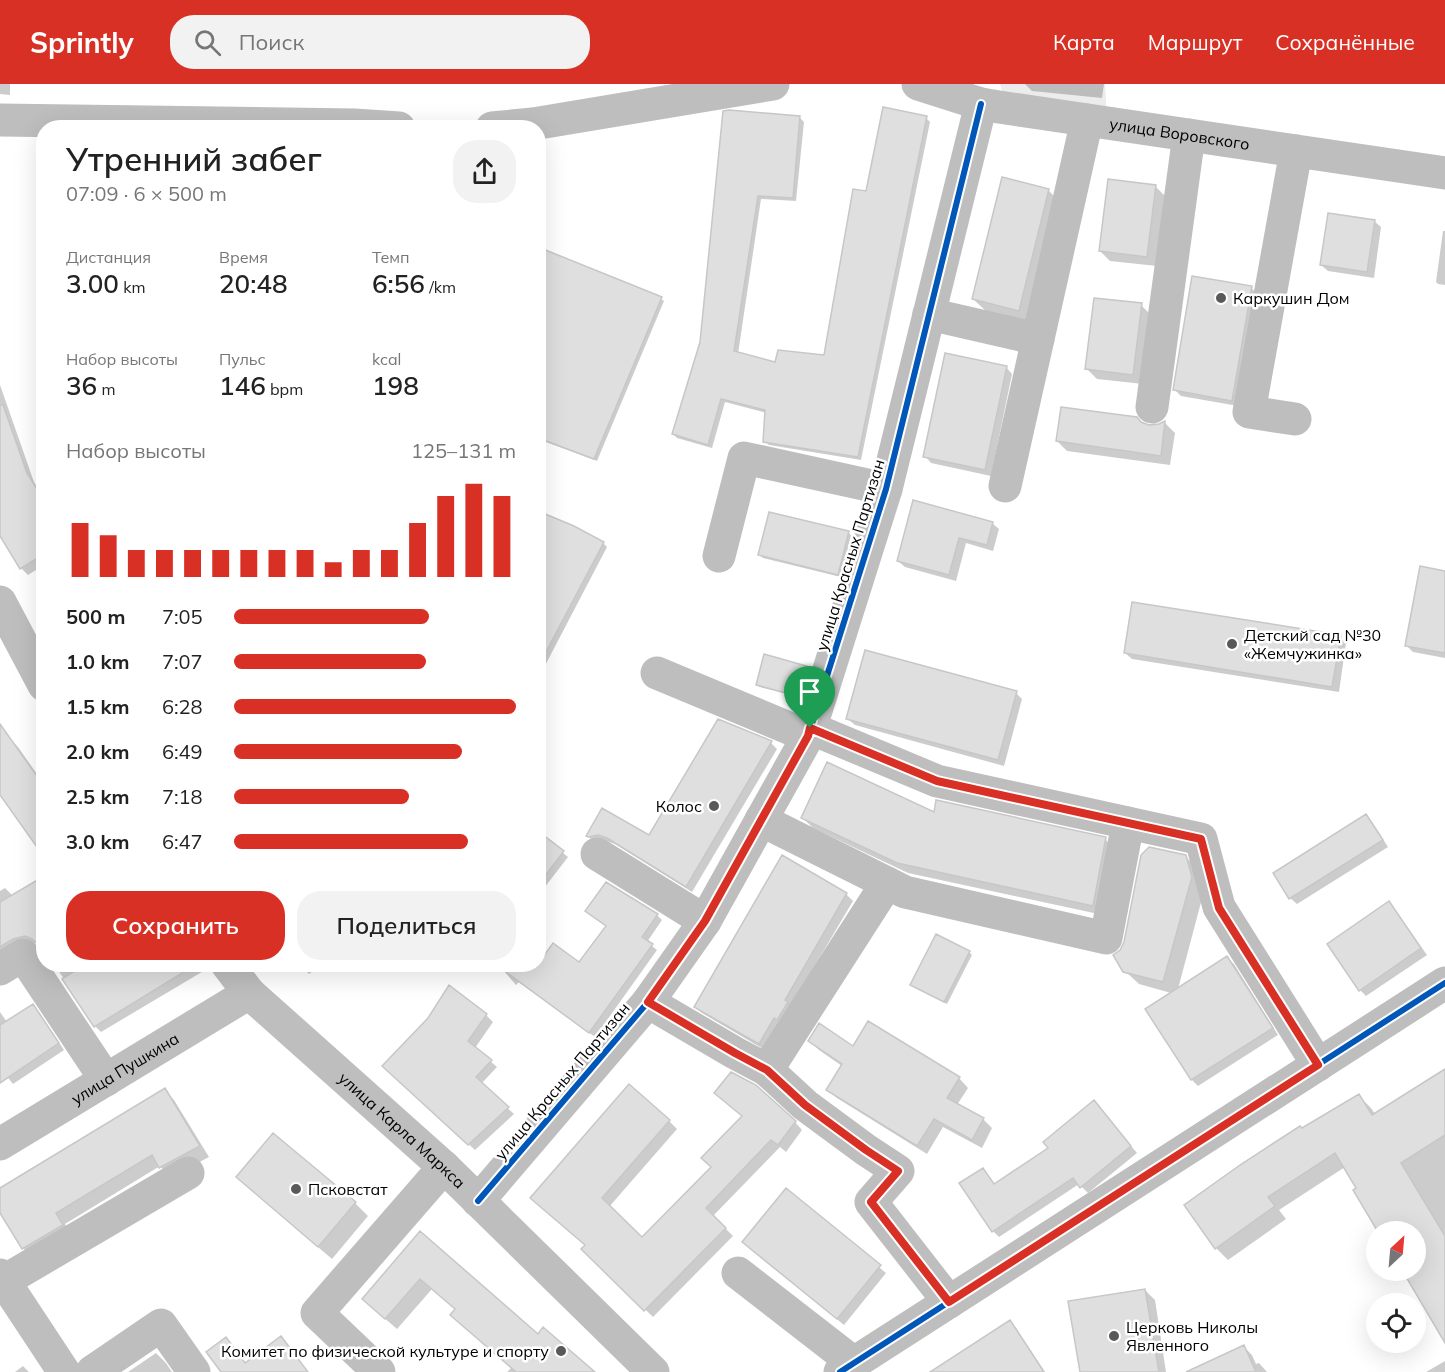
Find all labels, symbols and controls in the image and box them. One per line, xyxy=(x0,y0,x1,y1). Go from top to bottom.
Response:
search box xyxy=(170,15,590,69)
text: Sprintly xyxy=(30,25,134,60)
icon: search xyxy=(191,26,224,59)
text: Поиск xyxy=(239,28,304,56)
text: Карта xyxy=(1053,29,1115,55)
text: Маршрут xyxy=(1148,29,1242,55)
text: Сохранённые xyxy=(1275,29,1415,55)
street label: улица Воровского xyxy=(1108,113,1251,154)
text: Утренний забег xyxy=(66,138,322,179)
button: share xyxy=(453,140,516,203)
text: 07:09 · 6 × 500 m xyxy=(66,181,227,206)
text: Дистанция xyxy=(66,247,151,267)
text: Время xyxy=(219,247,268,267)
text: Темп xyxy=(372,247,410,267)
text: 3.00 xyxy=(66,267,119,300)
text: 20:48 xyxy=(219,267,288,300)
text: 6:56 xyxy=(372,267,425,300)
text: km xyxy=(119,277,145,297)
text: /km xyxy=(425,277,456,297)
place label: Каркушин Дом xyxy=(1233,288,1350,308)
marker: Каркушин Дом xyxy=(1214,291,1228,305)
text: Набор высоты xyxy=(66,349,178,369)
text: Пульс xyxy=(219,349,266,369)
text: kcal xyxy=(372,349,401,369)
text: 36 xyxy=(66,369,97,402)
text: 146 xyxy=(219,369,266,402)
text: 198 xyxy=(372,369,419,402)
text: m xyxy=(97,379,115,399)
text: bpm xyxy=(266,379,303,399)
text: Набор высоты xyxy=(66,438,206,463)
text: 125–131 m xyxy=(411,438,516,463)
street label: улица Красных Партизан xyxy=(811,457,889,653)
text: 500 m xyxy=(66,604,125,629)
text: 7:05 xyxy=(162,604,203,629)
place label: Детский сад №30 «Жемчужинка» xyxy=(1244,625,1381,663)
marker: Детский сад №30 «Жемчужинка» xyxy=(1225,637,1239,651)
text: 1.0 km xyxy=(66,649,129,674)
text: 7:07 xyxy=(162,649,203,674)
pin xyxy=(784,666,835,728)
icon: arrive xyxy=(793,675,826,708)
text: 1.5 km xyxy=(66,694,129,719)
text: 6:28 xyxy=(162,694,203,719)
text: 2.0 km xyxy=(66,739,129,764)
text: 6:49 xyxy=(162,739,203,764)
text: 2.5 km xyxy=(66,784,129,809)
text: 7:18 xyxy=(162,784,203,809)
place label: Колос xyxy=(656,796,702,816)
marker: Колос xyxy=(707,799,721,813)
text: 3.0 km xyxy=(66,829,129,854)
text: 6:47 xyxy=(162,829,203,854)
button: Сохранить xyxy=(66,891,285,960)
button: Поделиться xyxy=(297,891,516,960)
street label: улица Красных Партизан xyxy=(490,998,634,1164)
street label: улица Пушкина xyxy=(67,1028,182,1109)
street label: улица Карла Маркса xyxy=(335,1068,470,1192)
place label: Псковстат xyxy=(308,1179,388,1199)
marker: Псковстат xyxy=(289,1182,303,1196)
north arrow xyxy=(1366,1221,1426,1281)
map controls xyxy=(1366,1221,1426,1353)
button: locate xyxy=(1366,1293,1426,1353)
place label: Церковь Николы Явленного xyxy=(1126,1317,1258,1355)
marker: Церковь Николы Явленного xyxy=(1107,1329,1121,1343)
place label: Комитет по физической культуре и спорту xyxy=(221,1341,549,1361)
marker: Комитет по физической культуре и спорту xyxy=(554,1344,568,1358)

